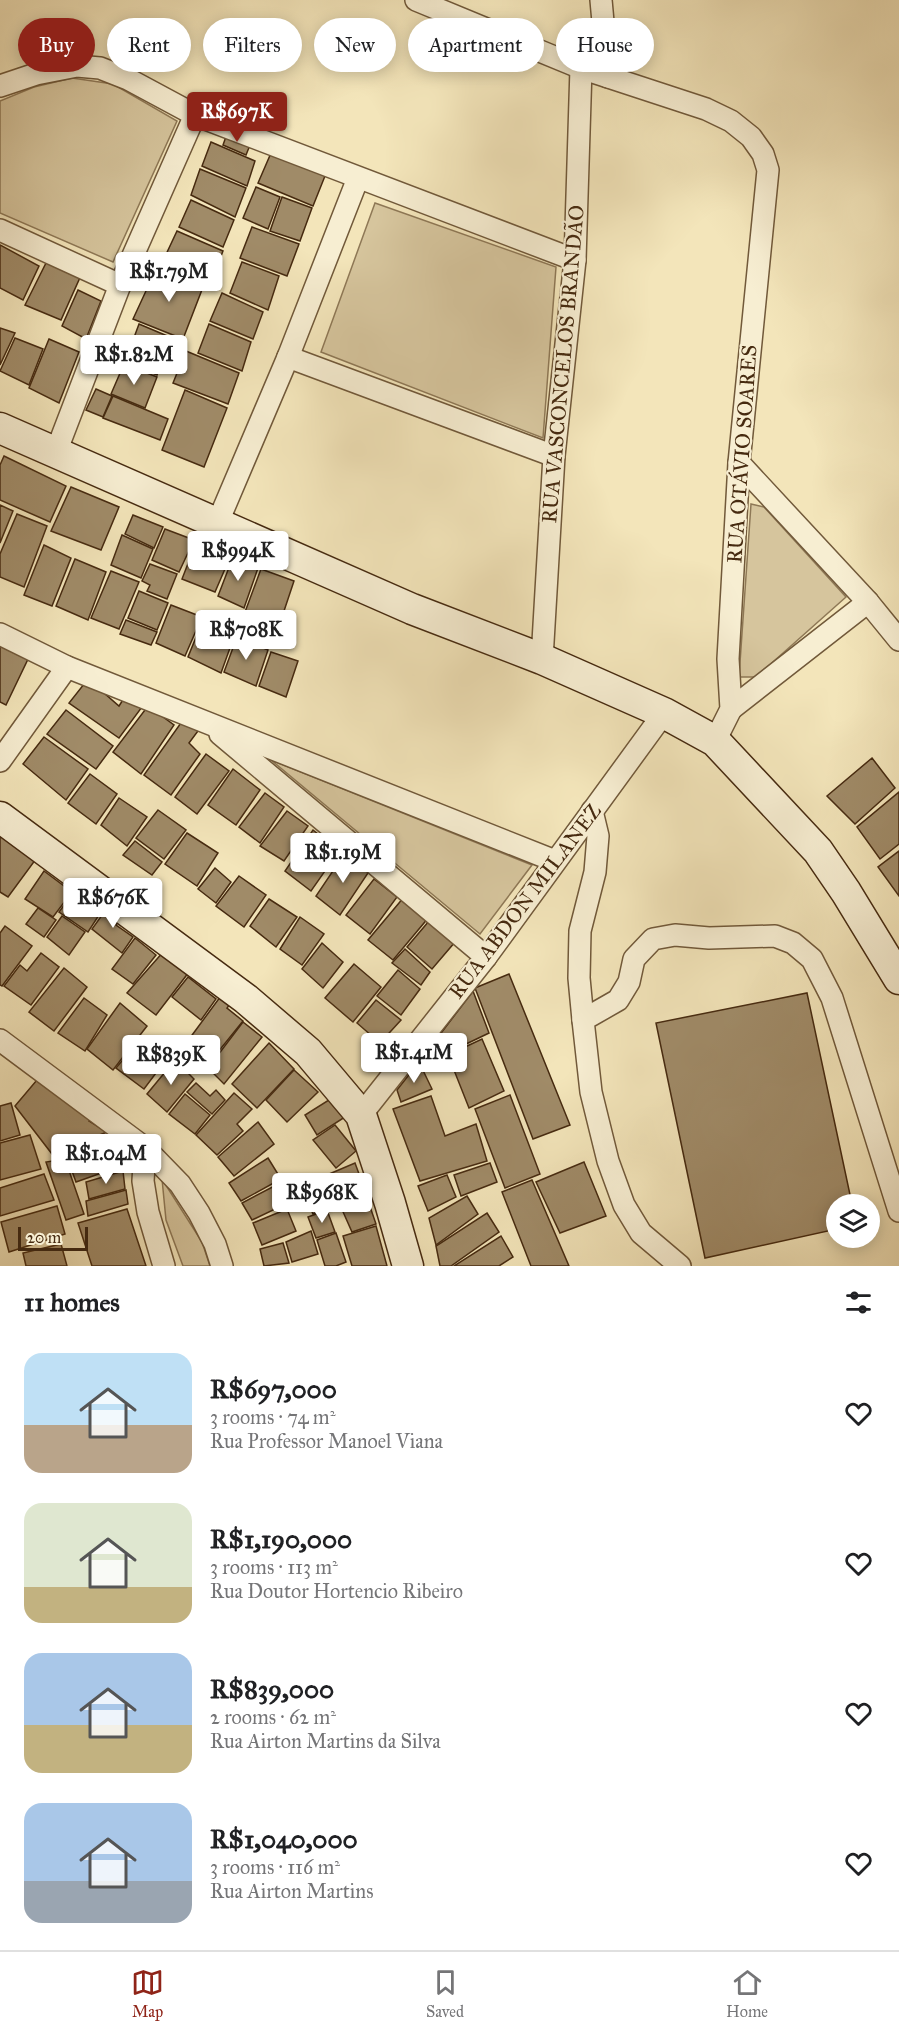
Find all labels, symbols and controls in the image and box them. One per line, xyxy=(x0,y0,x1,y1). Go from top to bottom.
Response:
chip: Buy xyxy=(18,18,95,72)
chip: Rent xyxy=(107,18,191,72)
chip: Filters xyxy=(203,18,302,72)
chip: New xyxy=(314,18,396,72)
chip: Apartment xyxy=(408,18,544,72)
chip: House xyxy=(556,18,654,72)
pin: R$697K xyxy=(188,92,286,143)
text: R$697K xyxy=(201,99,273,123)
street label: RUA VASCONCELOS BRANDÃO xyxy=(536,204,590,524)
pin: R$1.79M xyxy=(114,252,224,303)
text: R$1.79M xyxy=(130,259,208,283)
pin: R$1.82M xyxy=(79,335,189,386)
text: R$1.82M xyxy=(94,342,174,366)
street label: RUA OTÁVIO SOARES xyxy=(721,344,763,564)
pin: R$994K xyxy=(189,531,287,582)
text: R$994K xyxy=(202,538,274,562)
pin: R$708K xyxy=(197,610,295,661)
text: R$708K xyxy=(209,617,283,641)
street label: RUA ABDON MILANEZ xyxy=(443,798,607,1004)
pin: R$1.19M xyxy=(288,833,398,884)
text: R$1.19M xyxy=(304,840,382,864)
pin: R$676K xyxy=(64,878,162,929)
text: R$676K xyxy=(77,885,149,909)
pin: R$1.41M xyxy=(359,1033,469,1084)
pin: R$839K xyxy=(122,1035,220,1086)
text: R$1.41M xyxy=(375,1040,453,1064)
text: R$839K xyxy=(136,1042,206,1066)
pin: R$1.04M xyxy=(51,1134,161,1185)
text: R$1.04M xyxy=(65,1141,147,1165)
pin: R$968K xyxy=(273,1173,371,1224)
text: R$968K xyxy=(286,1180,358,1204)
map controls xyxy=(826,1194,880,1248)
button: layers xyxy=(826,1194,880,1248)
scale bar xyxy=(18,1224,88,1252)
text: 20 m xyxy=(27,1228,61,1247)
text: 11 homes xyxy=(24,1286,120,1318)
icon: filters xyxy=(842,1286,875,1319)
text: R$697,000 xyxy=(210,1373,337,1405)
icon: home xyxy=(72,1377,144,1449)
icon: heart xyxy=(842,1397,875,1430)
text: 3 rooms · 74 m² xyxy=(210,1405,335,1429)
text: Rua Professor Manoel Viana xyxy=(210,1429,443,1453)
text: R$1,190,000 xyxy=(210,1523,352,1555)
icon: home xyxy=(72,1527,144,1599)
icon: heart xyxy=(842,1547,875,1580)
text: 3 rooms · 113 m² xyxy=(210,1555,338,1579)
text: Rua Doutor Hortencio Ribeiro xyxy=(210,1579,463,1603)
text: R$839,000 xyxy=(210,1673,334,1705)
icon: home xyxy=(72,1677,144,1749)
icon: heart xyxy=(842,1697,875,1730)
text: 2 rooms · 62 m² xyxy=(210,1705,336,1729)
text: Rua Airton Martins da Silva xyxy=(210,1729,441,1753)
text: R$1,040,000 xyxy=(210,1823,358,1855)
icon: home xyxy=(72,1827,144,1899)
icon: heart xyxy=(842,1847,875,1880)
text: 3 rooms · 116 m² xyxy=(210,1855,340,1879)
text: Rua Airton Martins xyxy=(210,1879,373,1903)
tab: Map xyxy=(131,1966,164,2021)
tab: Saved xyxy=(426,1966,464,2021)
tab: Home xyxy=(726,1966,768,2021)

